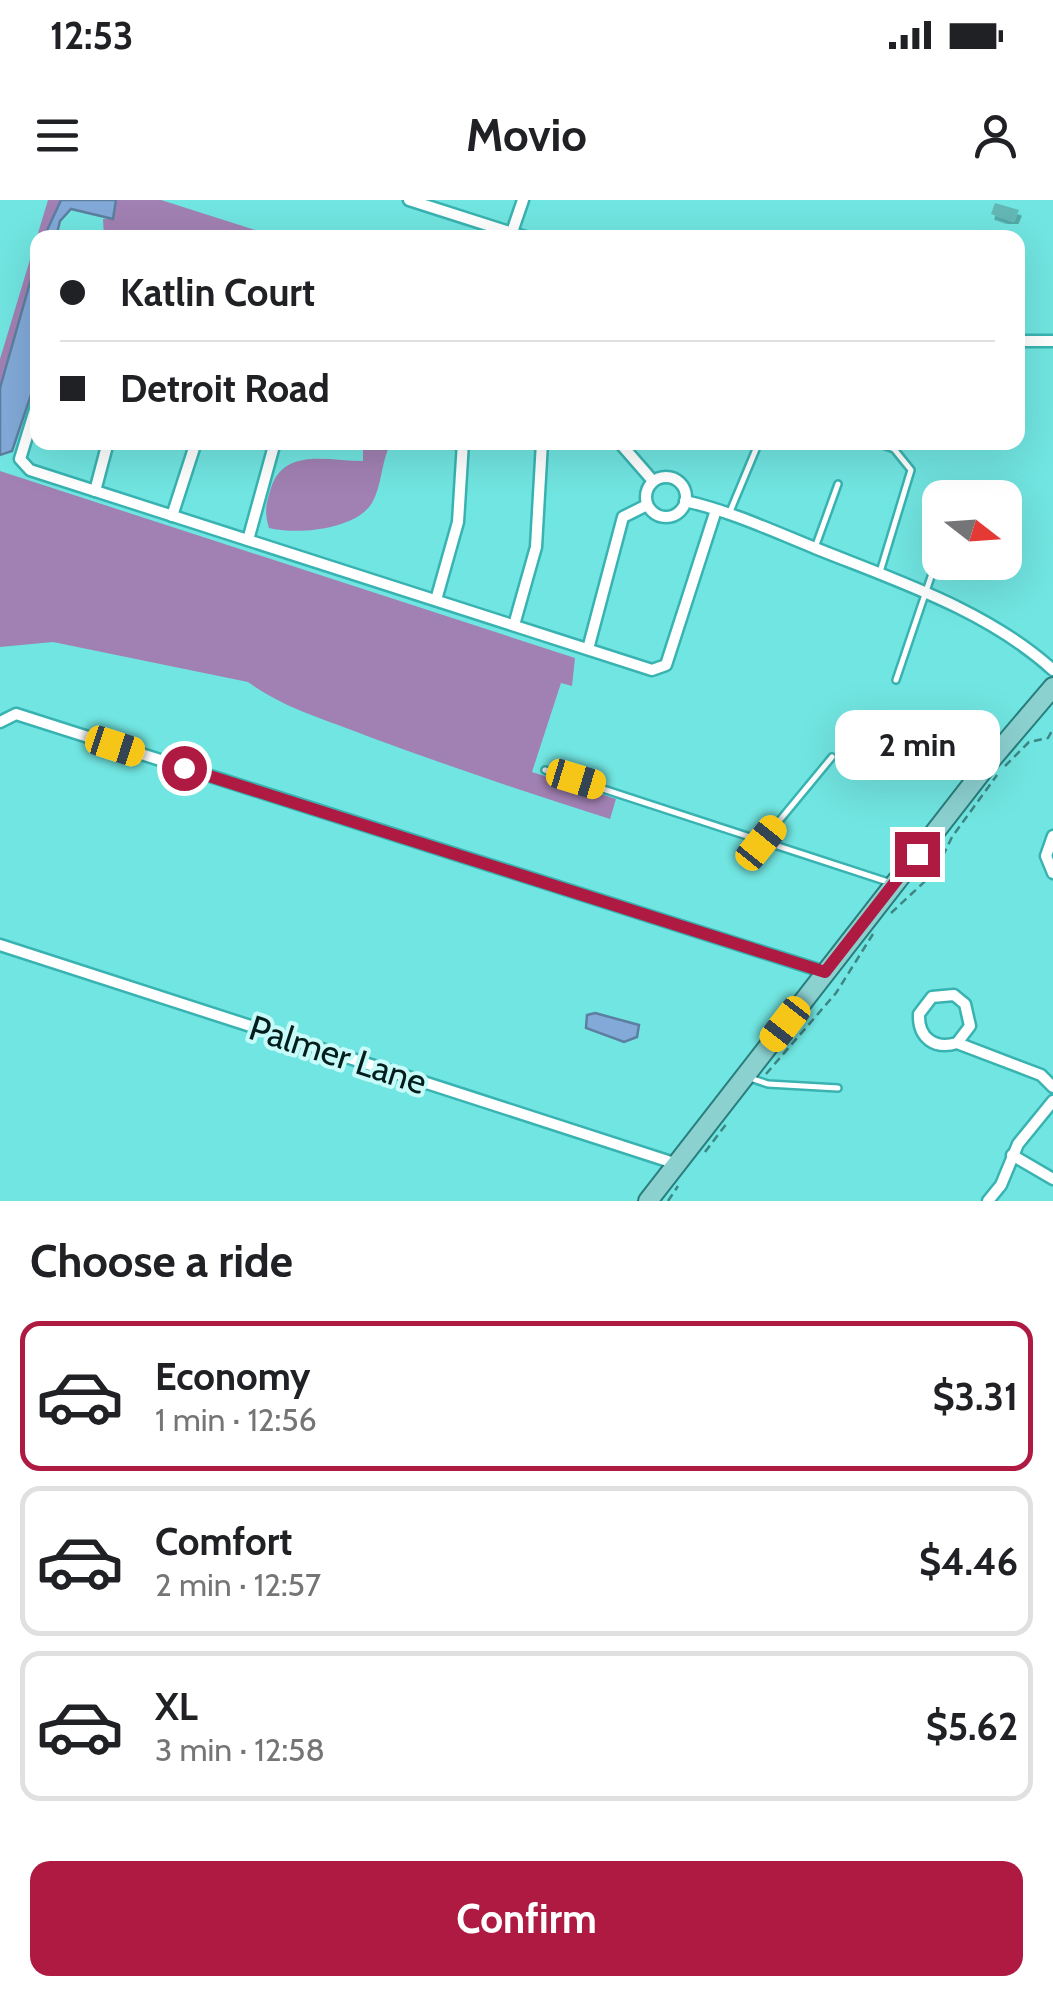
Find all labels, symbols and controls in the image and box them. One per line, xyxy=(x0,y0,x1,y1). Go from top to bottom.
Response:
text: 12:53 xyxy=(50,12,133,59)
icon: menu xyxy=(30,108,85,163)
text: Movio xyxy=(466,108,587,162)
icon: person xyxy=(968,108,1023,163)
text: Katlin Court xyxy=(120,269,315,316)
text: Detroit Road xyxy=(120,365,330,412)
north arrow xyxy=(922,480,1022,580)
map controls xyxy=(922,480,1022,580)
callout: 2 min xyxy=(834,709,1000,779)
car xyxy=(82,722,148,770)
text: 2 min xyxy=(879,725,956,764)
route start xyxy=(162,746,207,791)
car xyxy=(543,756,609,802)
car xyxy=(730,810,792,876)
route end xyxy=(895,832,940,877)
car xyxy=(755,991,815,1057)
street label: Palmer Lane xyxy=(244,1006,432,1103)
text: Choose a ride xyxy=(30,1234,293,1288)
icon: car xyxy=(35,1351,125,1441)
text: Economy xyxy=(155,1353,310,1400)
text: $3.31 xyxy=(933,1373,1018,1420)
text: 1 min · 12:56 xyxy=(155,1400,317,1439)
icon: car xyxy=(35,1516,125,1606)
text: Comfort xyxy=(155,1518,292,1565)
text: $4.46 xyxy=(919,1538,1018,1585)
text: 2 min · 12:57 xyxy=(155,1565,321,1604)
icon: car xyxy=(35,1681,125,1771)
text: XL xyxy=(155,1683,198,1730)
text: $5.62 xyxy=(926,1703,1018,1750)
text: 3 min · 12:58 xyxy=(155,1730,325,1769)
button: Confirm xyxy=(30,1861,1023,1976)

